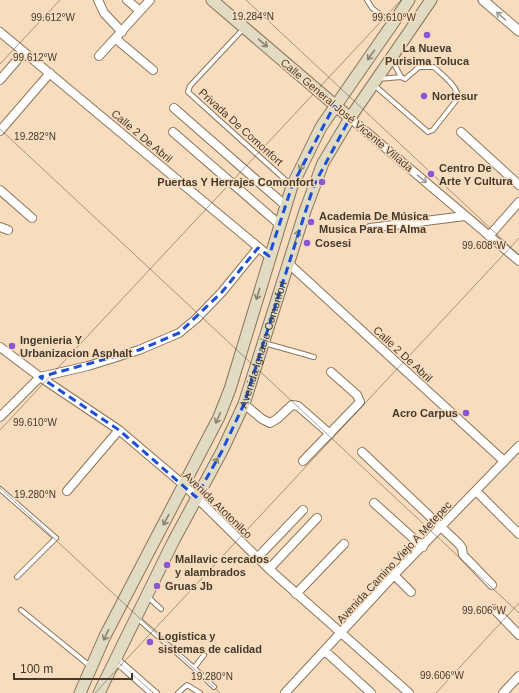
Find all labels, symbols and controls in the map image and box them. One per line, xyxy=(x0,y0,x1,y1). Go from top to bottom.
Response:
text: 19.284°N xyxy=(232,11,274,22)
one-way arrow xyxy=(495,11,506,20)
text: 99.612°W xyxy=(31,12,76,23)
text: 99.610°W xyxy=(372,12,417,23)
marker: La Nueva Purisima Toluca xyxy=(422,30,432,40)
one-way arrow xyxy=(257,39,268,48)
place label: La Nueva Purisima Toluca xyxy=(385,42,470,67)
one-way arrow xyxy=(367,49,375,60)
text: 99.612°W xyxy=(13,52,58,63)
street label: Calle General José Vicente Villada xyxy=(278,56,416,174)
street label: Privada De Comonfort xyxy=(197,86,285,168)
place label: Nortesur xyxy=(432,90,479,102)
marker: Nortesur xyxy=(419,91,429,101)
street label: Calle 2 De Abril xyxy=(109,107,175,165)
text: 19.282°N xyxy=(14,131,56,142)
one-way arrow xyxy=(298,159,305,171)
place label: Centro De Arte Y Cultura xyxy=(439,162,513,187)
marker: Centro De Arte Y Cultura xyxy=(426,169,436,179)
one-way arrow xyxy=(417,175,427,184)
place label: Puertas Y Herrajes Comonfort xyxy=(157,176,314,188)
marker: Puertas Y Herrajes Comonfort xyxy=(317,177,327,187)
place label: Academia De Música Musica Para El Alma xyxy=(319,210,429,235)
marker: Academia De Música Musica Para El Alma xyxy=(306,217,316,227)
one-way arrow xyxy=(294,229,301,242)
place label: Cosesi xyxy=(315,237,351,249)
marker: Cosesi xyxy=(302,238,312,248)
text: 99.608°W xyxy=(462,240,507,251)
street label: Avenida Ignacio Comonfort xyxy=(237,279,289,410)
one-way arrow xyxy=(254,287,261,300)
street label: Calle 2 De Abril xyxy=(371,324,435,384)
place label: Ingenieria Y Urbanizacion Asphalt xyxy=(20,334,132,359)
marker: Ingenieria Y Urbanizacion Asphalt xyxy=(7,341,17,351)
place label: Acro Carpus xyxy=(392,407,458,419)
marker: Acro Carpus xyxy=(461,408,471,418)
one-way arrow xyxy=(214,411,221,423)
text: 99.610°W xyxy=(13,417,58,428)
one-way arrow xyxy=(212,457,220,469)
street label: Avenida Atotonilco xyxy=(181,469,255,541)
text: 19.280°N xyxy=(14,489,56,500)
street label: Avenida Camino Viejo A Metepec xyxy=(334,498,454,625)
one-way arrow xyxy=(162,514,170,526)
place label: Mallavic cercados y alambrados xyxy=(175,553,269,578)
marker: Mallavic cercados y alambrados xyxy=(162,560,172,570)
place label: Gruas Jb xyxy=(165,580,213,592)
marker: Gruas Jb xyxy=(152,581,162,591)
text: 99.606°W xyxy=(462,605,507,616)
one-way arrow xyxy=(102,629,109,641)
place label: Logistica y sistemas de calidad xyxy=(158,630,262,655)
marker: Logistica y sistemas de calidad xyxy=(145,637,155,647)
scale bar xyxy=(14,655,132,681)
text: 100 m xyxy=(20,662,53,676)
text: 99.606°W xyxy=(420,670,465,681)
text: 19.280°N xyxy=(191,671,233,682)

